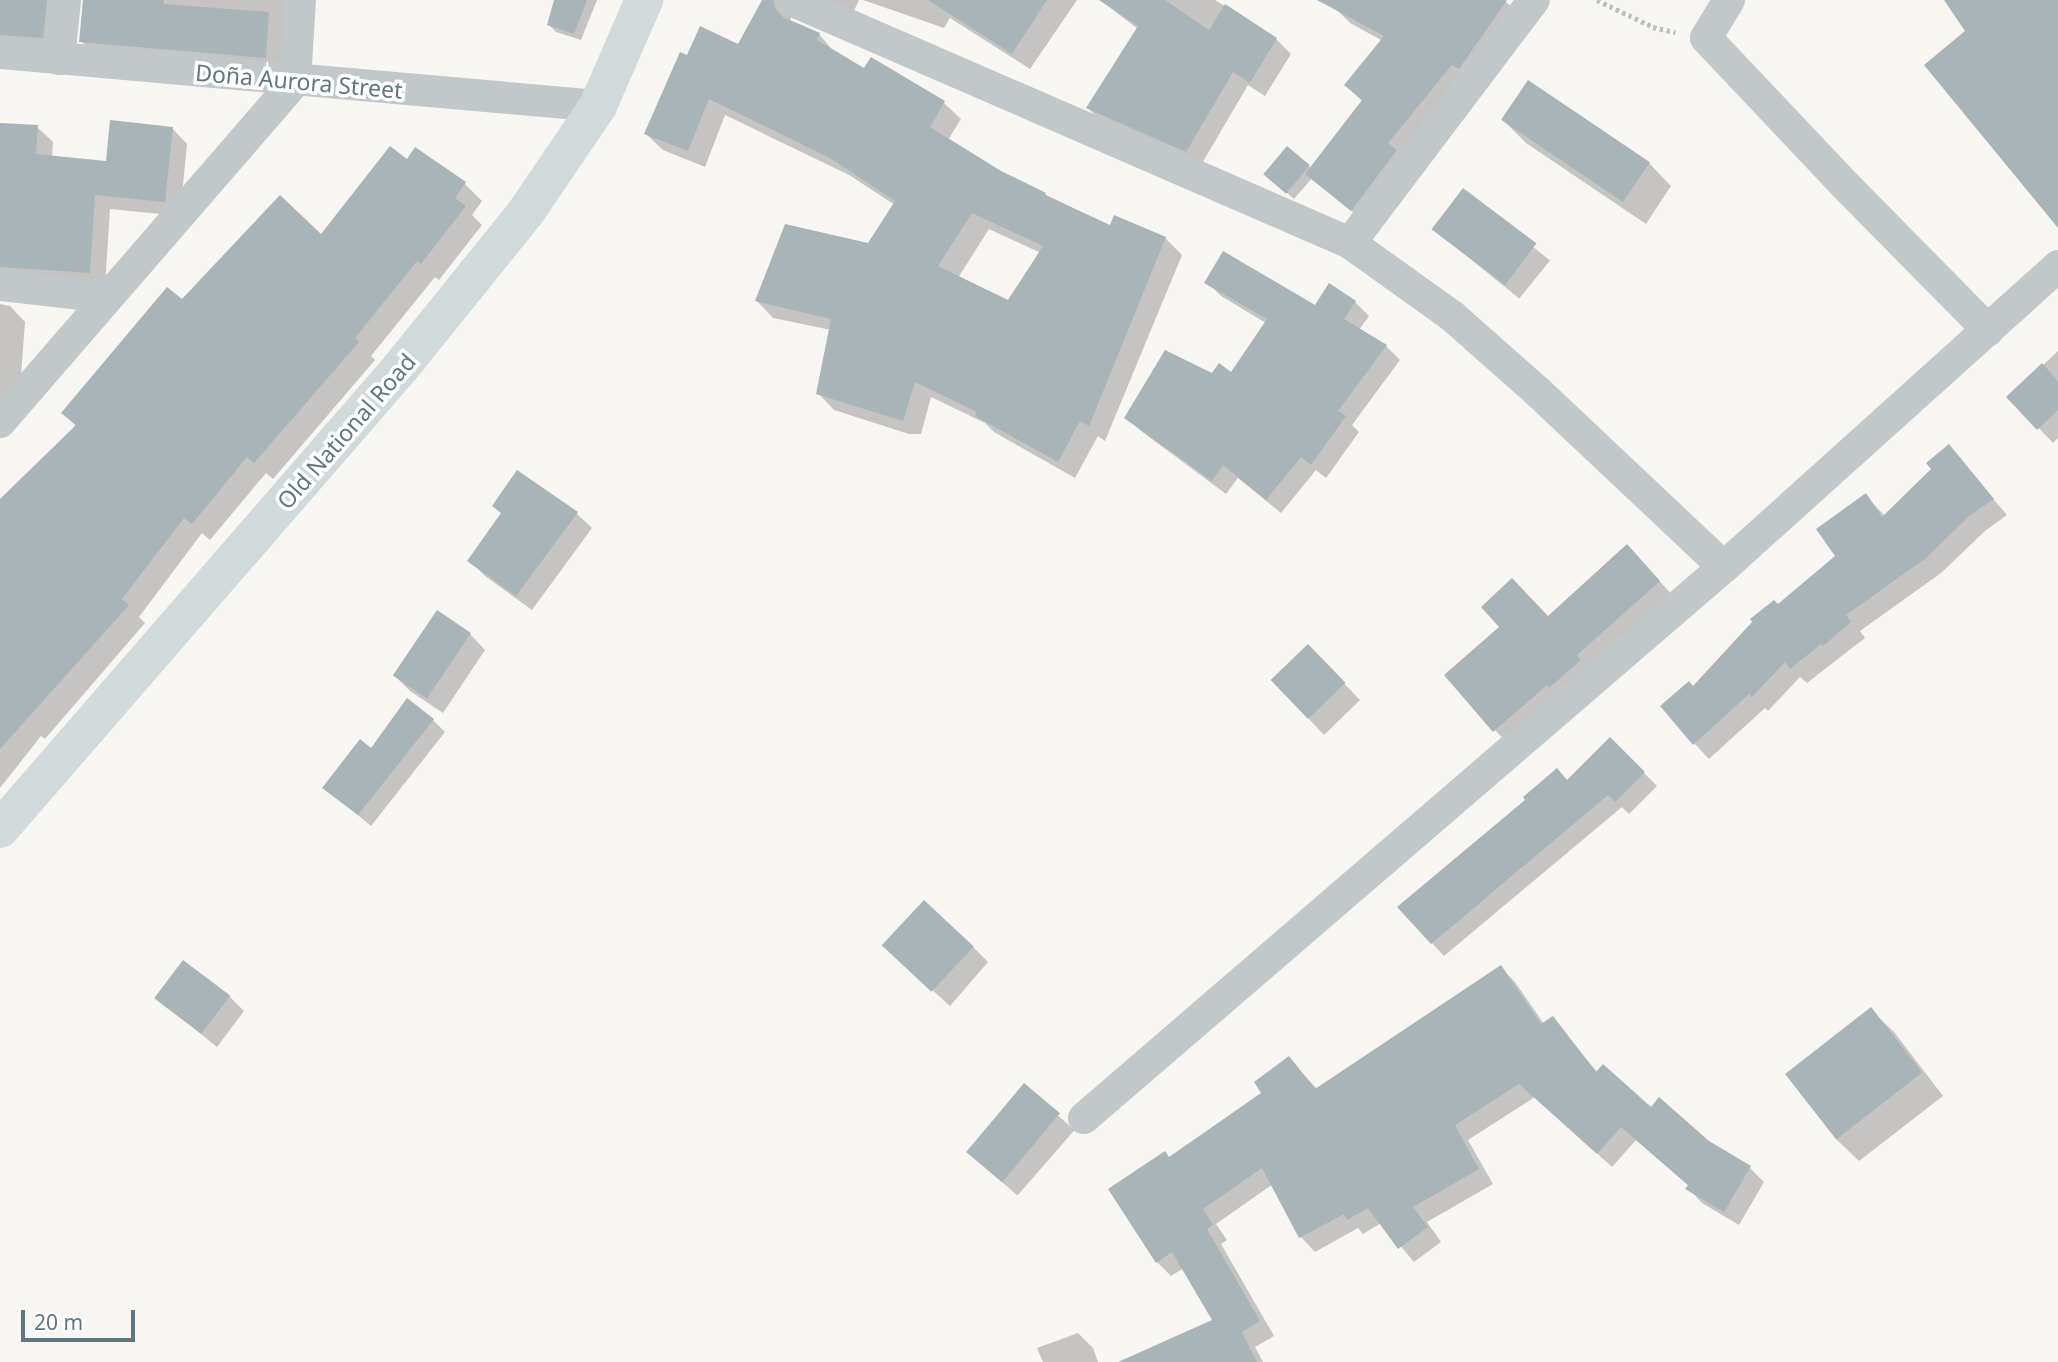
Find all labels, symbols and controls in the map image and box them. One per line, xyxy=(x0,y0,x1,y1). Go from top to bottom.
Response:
street label: Doña Aurora Street xyxy=(194,58,404,104)
street label: Old National Road xyxy=(271,348,421,514)
scale bar xyxy=(24,1296,138,1340)
text: 20 m xyxy=(34,1308,83,1336)

